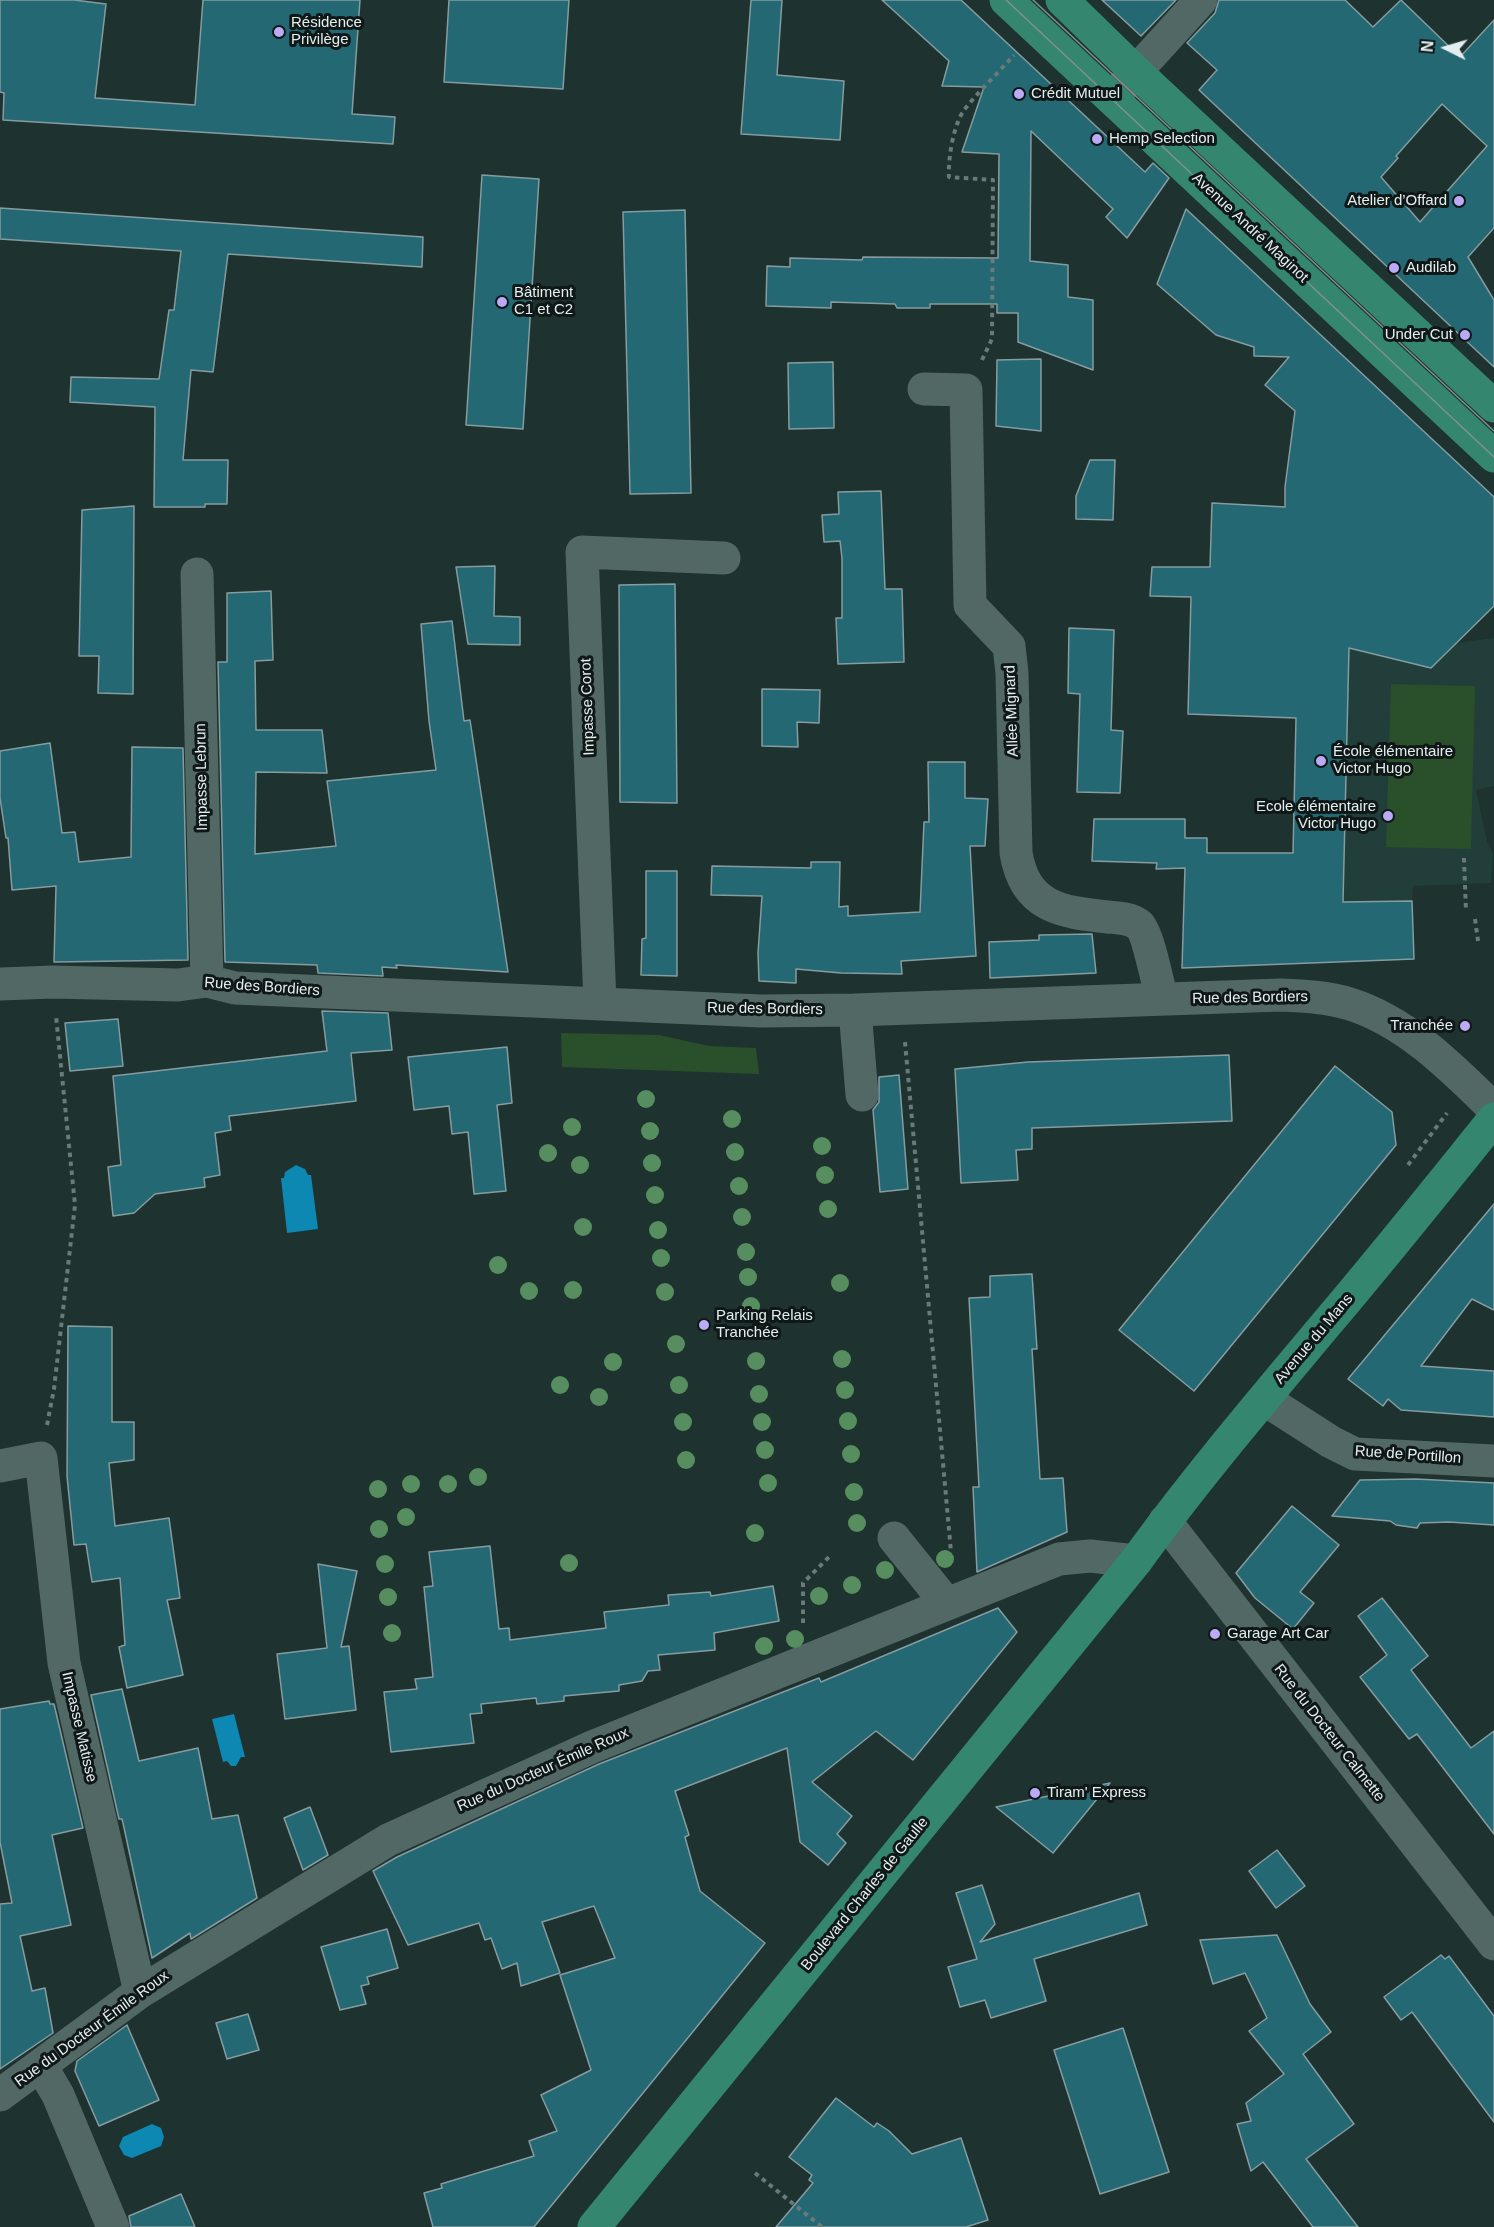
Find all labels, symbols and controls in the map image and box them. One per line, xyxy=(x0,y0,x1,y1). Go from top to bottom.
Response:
place label: Résidence Privilège xyxy=(291,14,362,49)
north arrow xyxy=(1416,18,1476,78)
marker: Résidence Privilège xyxy=(272,25,286,39)
text: N xyxy=(1419,40,1437,53)
place label: Crédit Mutuel xyxy=(1031,85,1120,103)
marker: Crédit Mutuel xyxy=(1012,87,1026,101)
place label: Hemp Selection xyxy=(1109,130,1215,148)
marker: Hemp Selection xyxy=(1090,132,1104,146)
street label: Avenue André Maginot xyxy=(1188,169,1312,287)
place label: Atelier d’Offard xyxy=(1347,192,1447,210)
marker: Atelier d’Offard xyxy=(1452,194,1466,208)
place label: Audilab xyxy=(1406,259,1456,277)
marker: Audilab xyxy=(1387,261,1401,275)
place label: Bâtiment C1 et C2 xyxy=(514,284,573,319)
marker: Bâtiment C1 et C2 xyxy=(495,295,509,309)
place label: Under Cut xyxy=(1385,326,1453,344)
marker: Under Cut xyxy=(1458,328,1472,342)
street label: Impasse Corot xyxy=(577,658,599,756)
street label: Allée Mignard xyxy=(1001,665,1023,757)
street label: Impasse Lebrun xyxy=(192,723,212,831)
place label: École élémentaire Victor Hugo xyxy=(1333,743,1453,778)
marker: École élémentaire Victor Hugo xyxy=(1314,754,1328,768)
place label: Ecole élémentaire Victor Hugo xyxy=(1256,798,1376,833)
marker: Ecole élémentaire Victor Hugo xyxy=(1381,809,1395,823)
street label: Rue des Bordiers xyxy=(204,974,320,1000)
street label: Rue des Bordiers xyxy=(1192,988,1308,1008)
street label: Rue des Bordiers xyxy=(707,999,823,1019)
place label: Tranchée xyxy=(1390,1017,1453,1035)
marker: Tranchée xyxy=(1458,1019,1472,1033)
street label: Avenue du Mans xyxy=(1271,1290,1357,1388)
place label: Parking Relais Tranchée xyxy=(716,1307,813,1342)
marker: Parking Relais Tranchée xyxy=(697,1318,711,1332)
street label: Rue de Portillon xyxy=(1354,1442,1462,1468)
place label: Garage Art Car xyxy=(1227,1625,1329,1643)
marker: Garage Art Car xyxy=(1208,1627,1222,1641)
street label: Rue du Docteur Calmette xyxy=(1270,1661,1388,1805)
street label: Impasse Matisse xyxy=(58,1670,100,1784)
street label: Rue du Docteur Émile Roux xyxy=(454,1724,632,1816)
place label: Tiram' Express xyxy=(1047,1784,1146,1802)
marker: Tiram' Express xyxy=(1028,1786,1042,1800)
street label: Boulevard Charles de Gaulle xyxy=(798,1814,932,1974)
street label: Rue du Docteur Émile Roux xyxy=(12,1967,172,2091)

